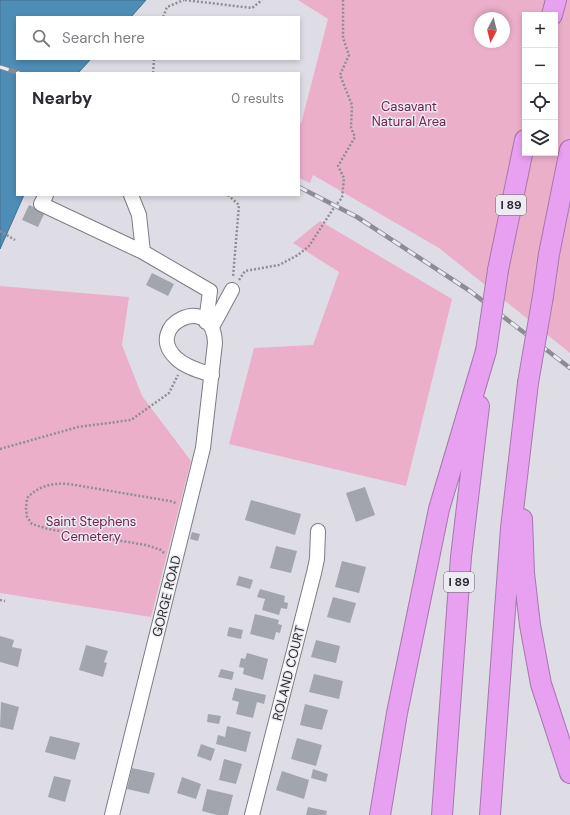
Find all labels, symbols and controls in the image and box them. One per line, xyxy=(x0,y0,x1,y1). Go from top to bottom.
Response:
north arrow xyxy=(474,12,510,48)
map controls xyxy=(522,12,558,156)
button: + xyxy=(522,12,558,48)
search box xyxy=(16,16,300,60)
icon: search xyxy=(30,27,52,49)
text: Search here xyxy=(62,28,145,48)
button: − xyxy=(522,48,558,84)
button: locate xyxy=(522,84,558,120)
text: Nearby xyxy=(32,87,92,109)
text: 0 results xyxy=(231,90,284,107)
park label: Casavant Natural Area xyxy=(372,98,446,130)
button: layers xyxy=(522,120,558,156)
road number: I 89 xyxy=(496,195,526,215)
park label: Saint Stephens Cemetery xyxy=(46,513,136,545)
street label: GORGE ROAD xyxy=(148,554,185,638)
road number: I 89 xyxy=(444,572,474,592)
street label: ROLAND COURT xyxy=(268,624,309,723)

